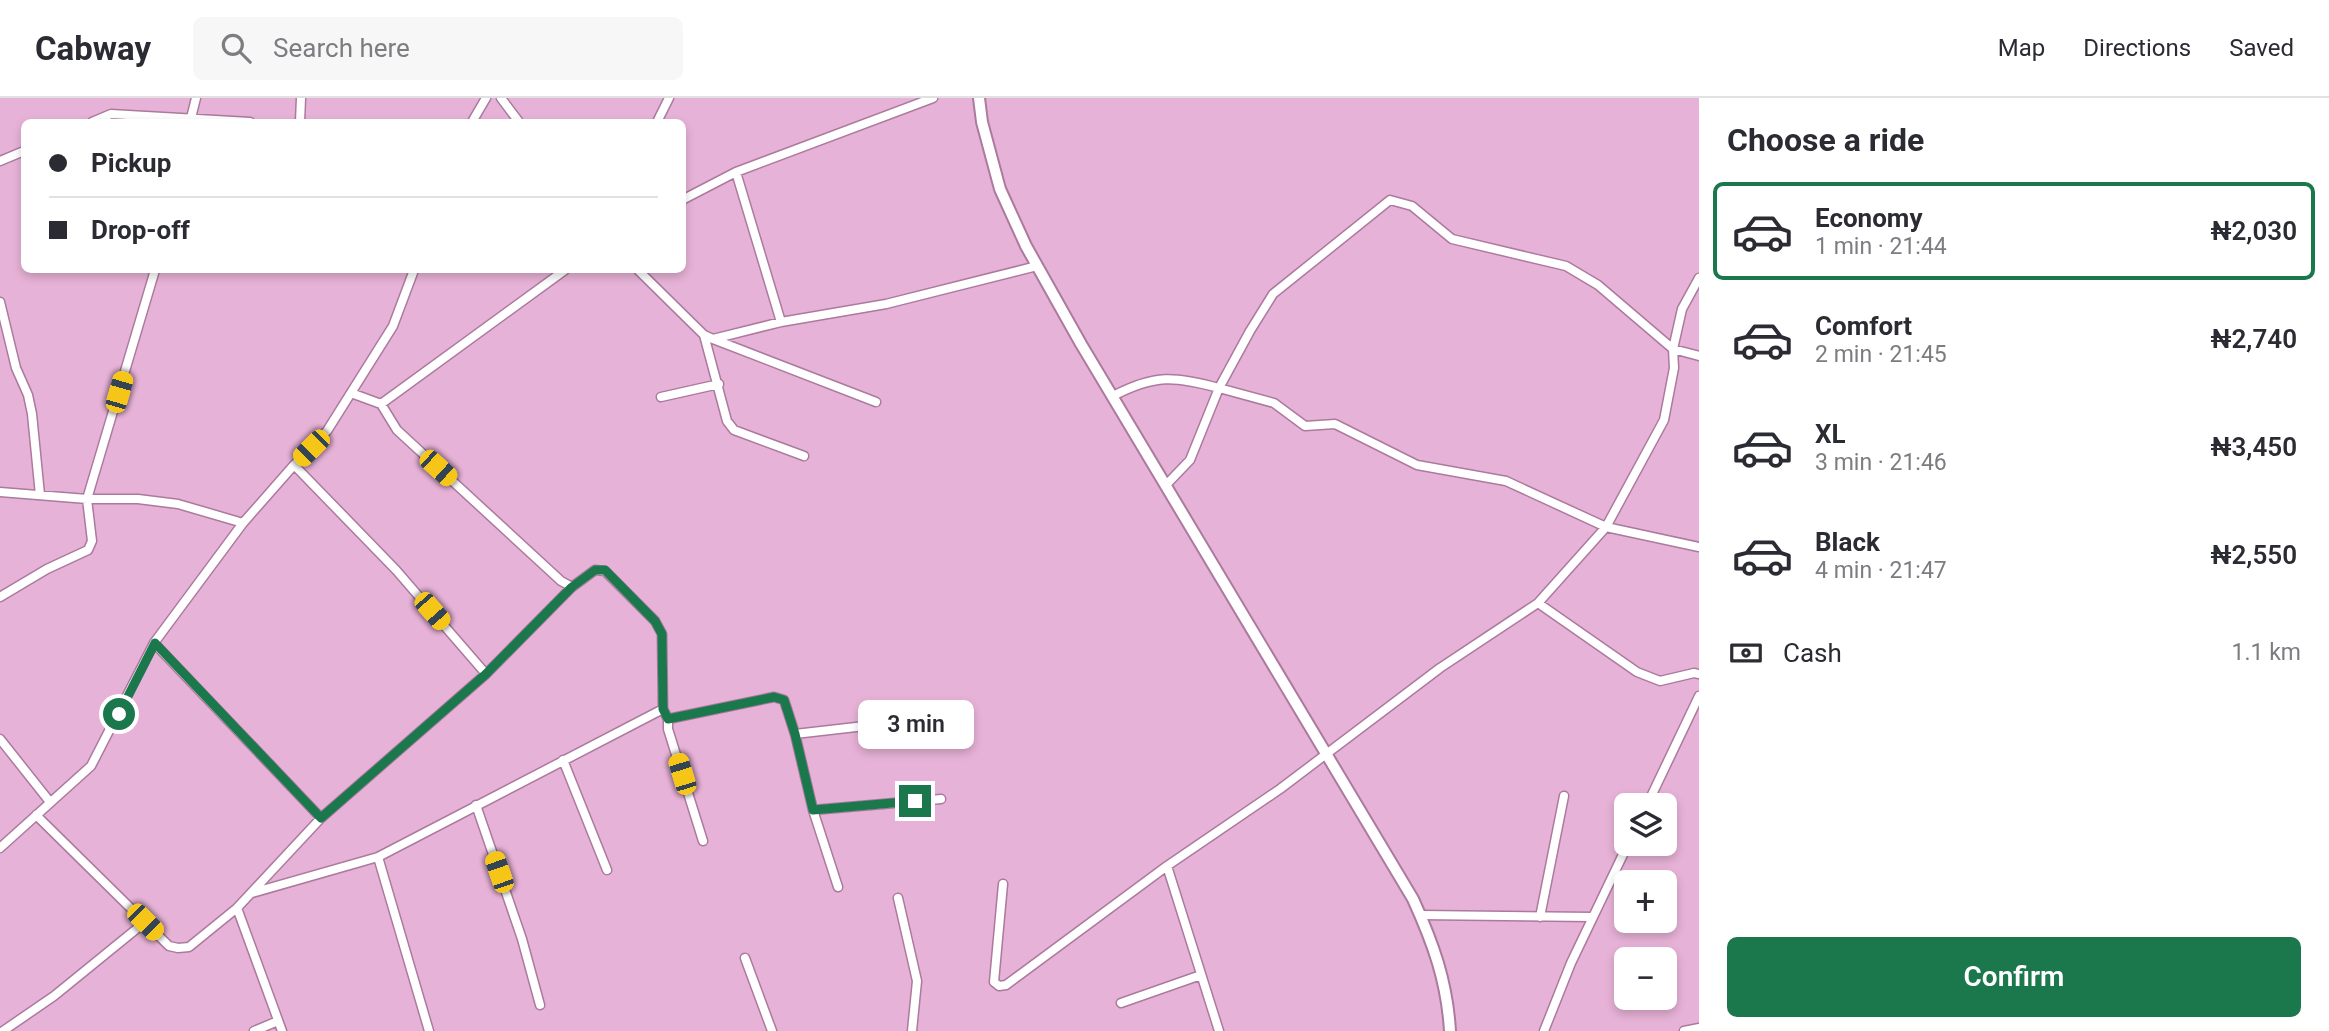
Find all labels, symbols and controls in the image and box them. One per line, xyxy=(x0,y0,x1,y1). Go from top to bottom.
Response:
search box xyxy=(193,17,683,80)
text: Cabway xyxy=(35,29,151,68)
icon: search xyxy=(217,29,255,67)
text: Search here xyxy=(273,33,410,63)
text: Map xyxy=(1998,34,2045,62)
text: Directions xyxy=(2083,34,2191,62)
text: Saved xyxy=(2229,34,2294,62)
text: Choose a ride xyxy=(1727,121,1924,159)
text: Pickup xyxy=(91,148,171,178)
icon: car xyxy=(1731,200,1794,263)
text: Economy xyxy=(1815,203,1922,233)
text: Drop-off xyxy=(91,215,190,245)
text: ₦2,030 xyxy=(2210,216,2297,246)
text: 1 min · 21:44 xyxy=(1815,233,1947,260)
icon: car xyxy=(1731,308,1794,371)
text: Comfort xyxy=(1815,311,1912,341)
text: ₦2,740 xyxy=(2210,324,2297,354)
text: 2 min · 21:45 xyxy=(1815,341,1947,368)
car xyxy=(104,369,135,415)
icon: car xyxy=(1731,416,1794,479)
text: XL xyxy=(1815,419,1846,449)
car xyxy=(289,426,334,470)
text: ₦3,450 xyxy=(2210,432,2297,462)
car xyxy=(416,446,461,490)
text: 3 min · 21:46 xyxy=(1815,449,1947,476)
icon: car xyxy=(1731,524,1794,587)
text: Black xyxy=(1815,527,1880,557)
text: ₦2,550 xyxy=(2210,540,2297,570)
text: 4 min · 21:47 xyxy=(1815,557,1947,584)
car xyxy=(411,588,454,634)
icon: cash xyxy=(1727,634,1765,672)
text: Cash xyxy=(1783,638,1842,668)
text: 1.1 km xyxy=(2232,639,2301,666)
route start xyxy=(103,698,135,730)
callout: 3 min xyxy=(857,700,973,748)
text: 3 min xyxy=(887,711,945,738)
car xyxy=(666,751,699,797)
route end xyxy=(899,785,931,817)
map controls xyxy=(1614,793,1677,1010)
button: layers xyxy=(1614,793,1677,856)
car xyxy=(483,849,516,895)
button: + xyxy=(1614,870,1677,933)
car xyxy=(123,900,168,944)
button: Confirm xyxy=(1727,937,2301,1017)
button: − xyxy=(1614,947,1677,1010)

